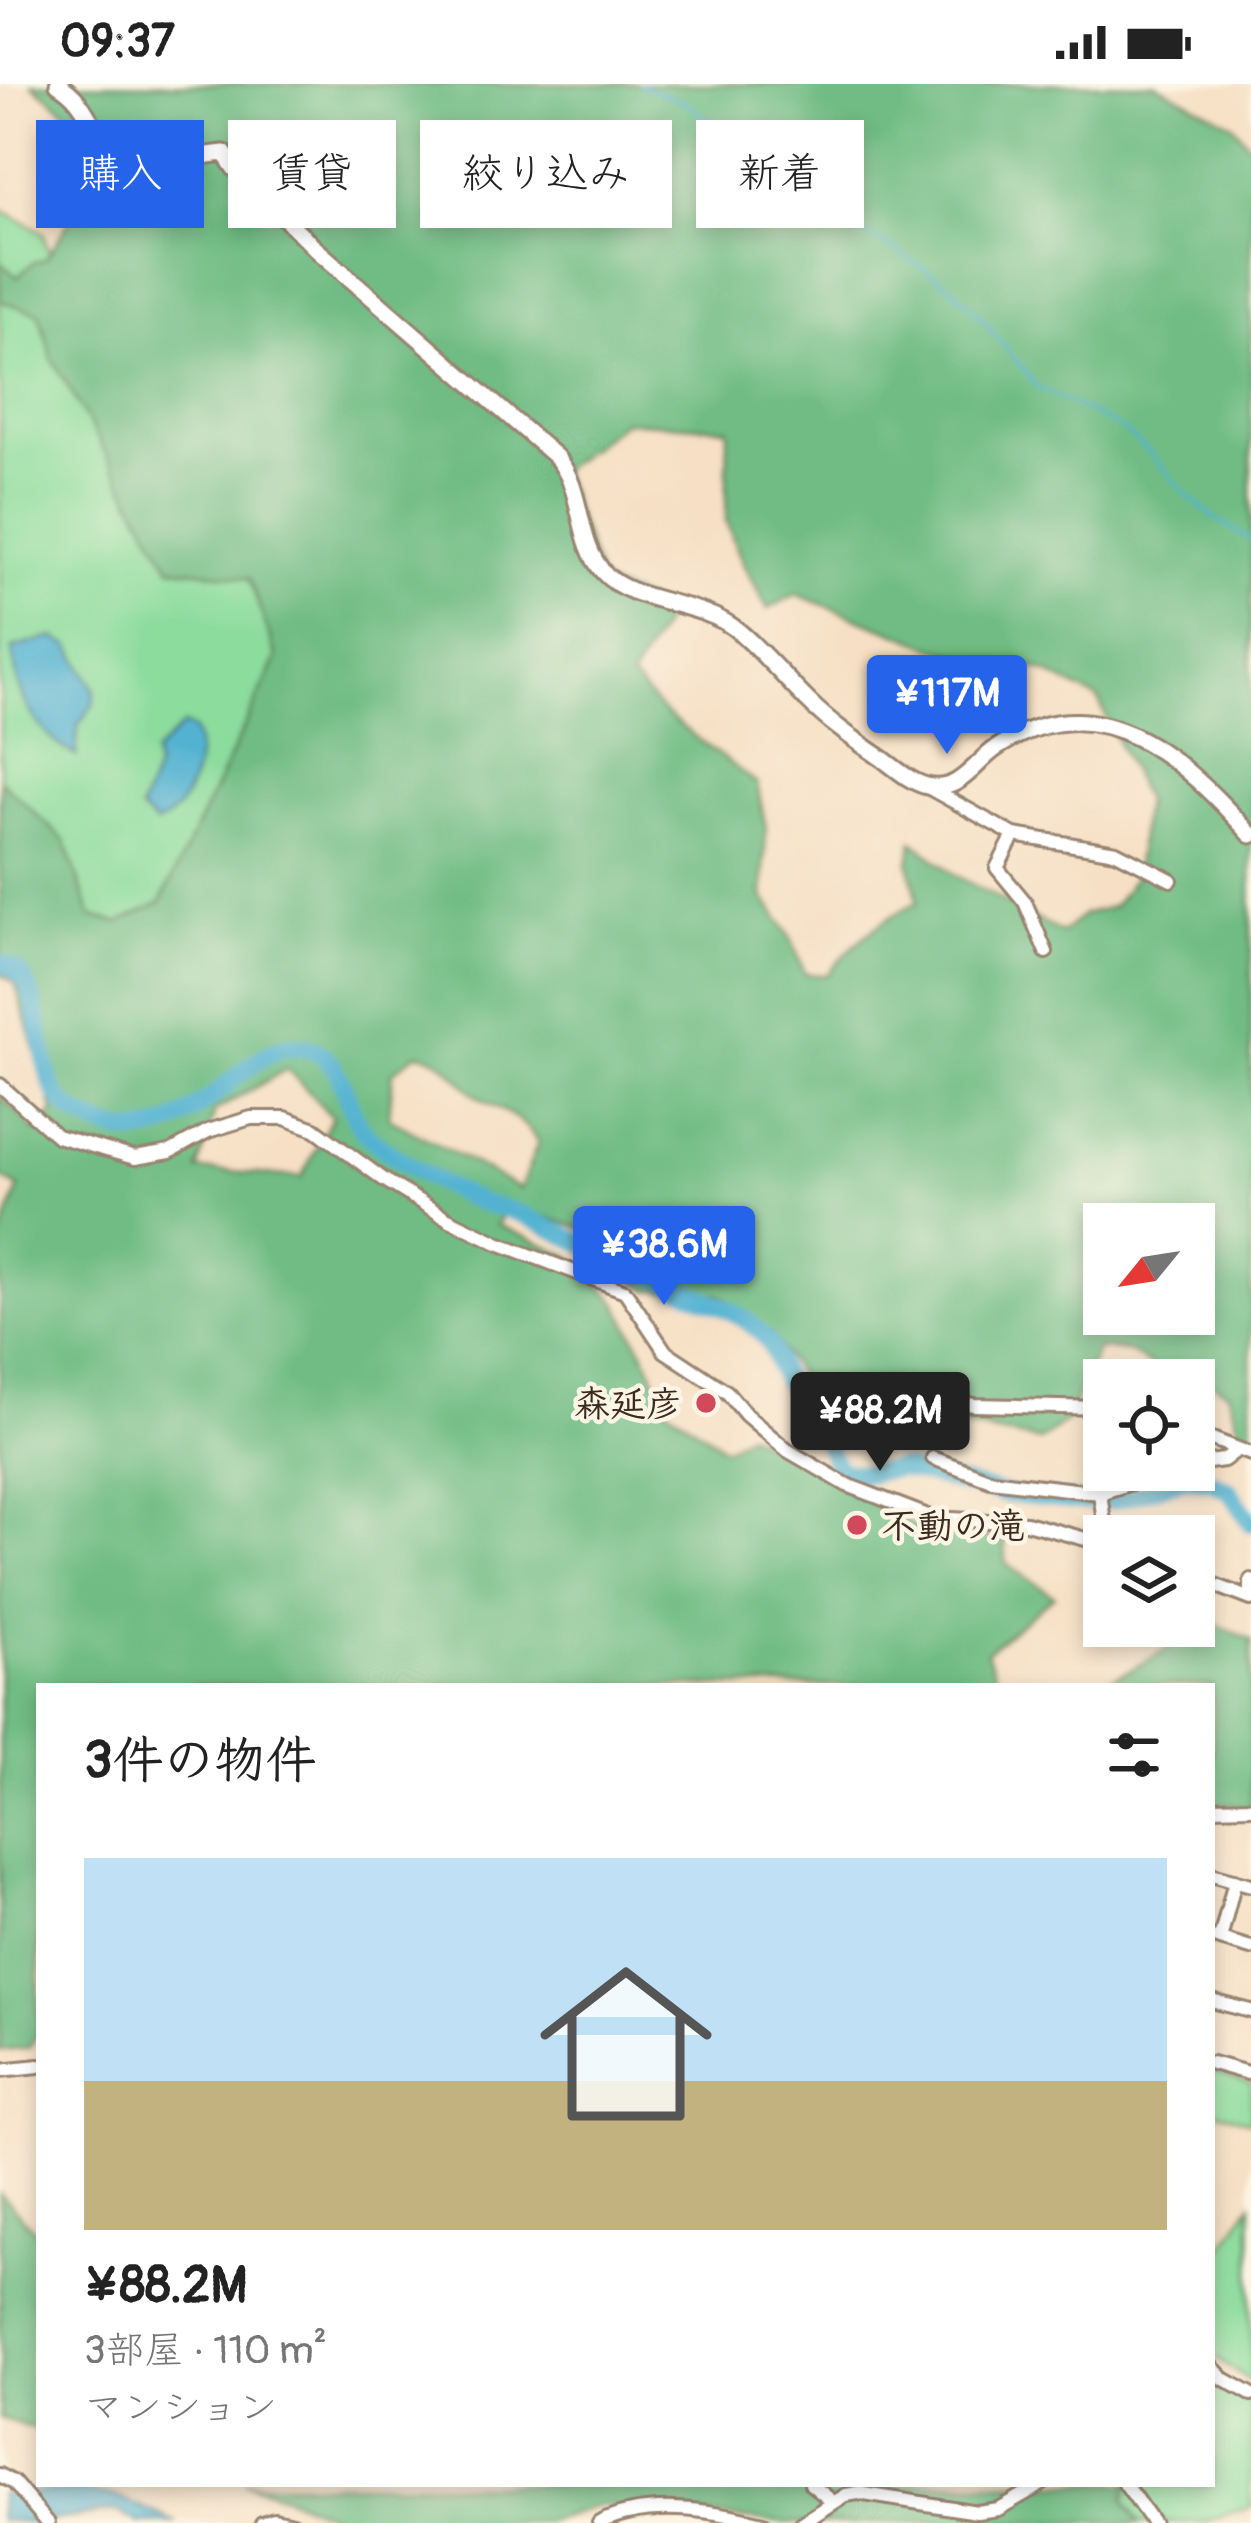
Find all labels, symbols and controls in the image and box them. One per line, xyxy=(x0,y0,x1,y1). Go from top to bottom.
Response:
text: 09:37 xyxy=(60,14,175,70)
chip: 購入 xyxy=(36,120,204,228)
chip: 賃貸 xyxy=(228,120,396,228)
chip: 絞り込み xyxy=(420,120,672,228)
chip: 新着 xyxy=(696,120,864,228)
pin: ¥117M xyxy=(863,655,1031,757)
text: ¥117M xyxy=(894,669,1000,718)
north arrow xyxy=(1083,1203,1215,1335)
map controls xyxy=(1083,1203,1215,1647)
pin: ¥38.6M xyxy=(566,1206,762,1308)
text: ¥38.6M xyxy=(600,1220,728,1269)
button: locate xyxy=(1083,1359,1215,1491)
pin: ¥88.2M xyxy=(782,1372,978,1474)
place label: 森延彦 xyxy=(574,1382,682,1427)
text: ¥88.2M xyxy=(818,1386,942,1435)
marker: 森延彦 xyxy=(693,1390,719,1416)
place label: 不動の滝 xyxy=(881,1504,1025,1549)
marker: 不動の滝 xyxy=(844,1512,870,1538)
button: layers xyxy=(1083,1515,1215,1647)
icon: filters xyxy=(1101,1722,1167,1788)
text: 3件の物件 xyxy=(84,1729,316,1793)
icon: home xyxy=(518,1936,734,2152)
text: ¥88.2M xyxy=(84,2254,247,2318)
text: 3部屋 · 110 m² xyxy=(84,2326,327,2375)
text: マンション xyxy=(84,2383,277,2432)

